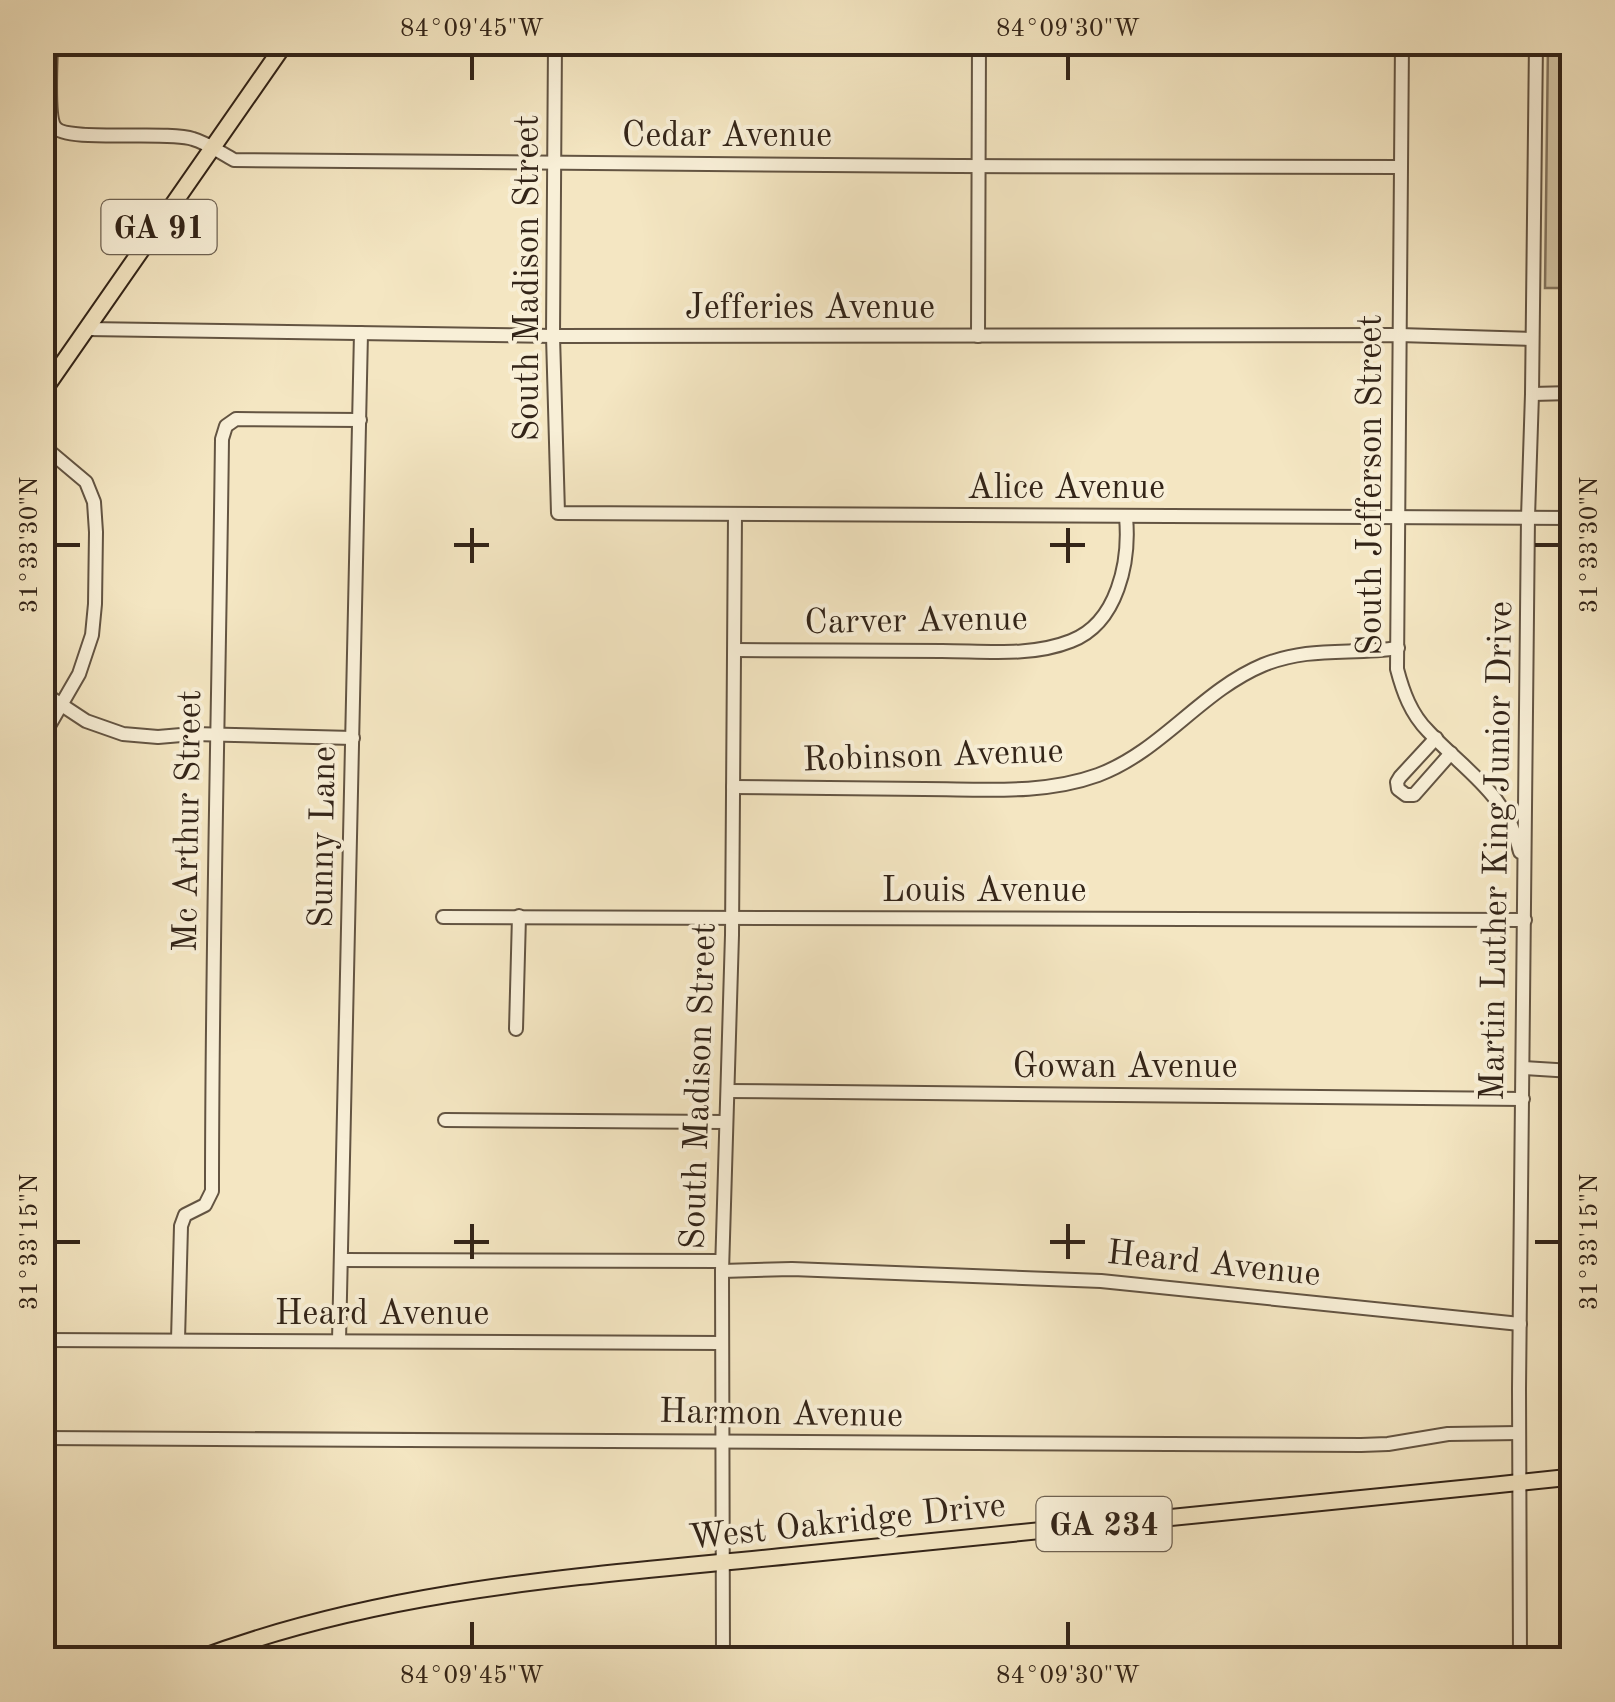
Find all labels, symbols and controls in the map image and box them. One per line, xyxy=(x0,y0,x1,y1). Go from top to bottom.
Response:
text: 84°09'45"W xyxy=(400,17,544,42)
text: 84°09'30"W xyxy=(996,17,1140,42)
street label: South Madison Street xyxy=(511,114,546,442)
street label: Cedar Avenue xyxy=(622,119,832,154)
road number: GA 91 xyxy=(102,200,216,254)
street label: Jefferies Avenue xyxy=(685,291,935,326)
street label: South Jefferson Street xyxy=(1354,314,1389,656)
street label: Alice Avenue xyxy=(967,471,1165,506)
text: 31°33'30"N xyxy=(18,477,43,613)
text: 31°33'30"N xyxy=(1578,477,1603,613)
street label: Martin Luther King Junior Drive xyxy=(1476,601,1519,1101)
street label: Carver Avenue xyxy=(804,602,1028,641)
street label: Mc Arthur Street xyxy=(169,690,208,953)
street label: Robinson Avenue xyxy=(802,734,1064,779)
street label: Sunny Lane xyxy=(304,746,343,928)
street label: Louis Avenue xyxy=(881,874,1087,909)
street label: South Madison Street xyxy=(676,922,723,1250)
street label: Gowan Avenue xyxy=(1012,1050,1238,1085)
text: 31°33'15"N xyxy=(18,1174,43,1310)
text: 31°33'15"N xyxy=(1578,1174,1603,1310)
street label: Heard Avenue xyxy=(1105,1236,1322,1293)
street label: Heard Avenue xyxy=(275,1297,489,1332)
street label: Harmon Avenue xyxy=(659,1395,903,1434)
street label: West Oakridge Drive xyxy=(687,1488,1007,1557)
road number: GA 234 xyxy=(1036,1497,1172,1551)
text: 84°09'45"W xyxy=(400,1664,544,1689)
text: 84°09'30"W xyxy=(996,1664,1140,1689)

